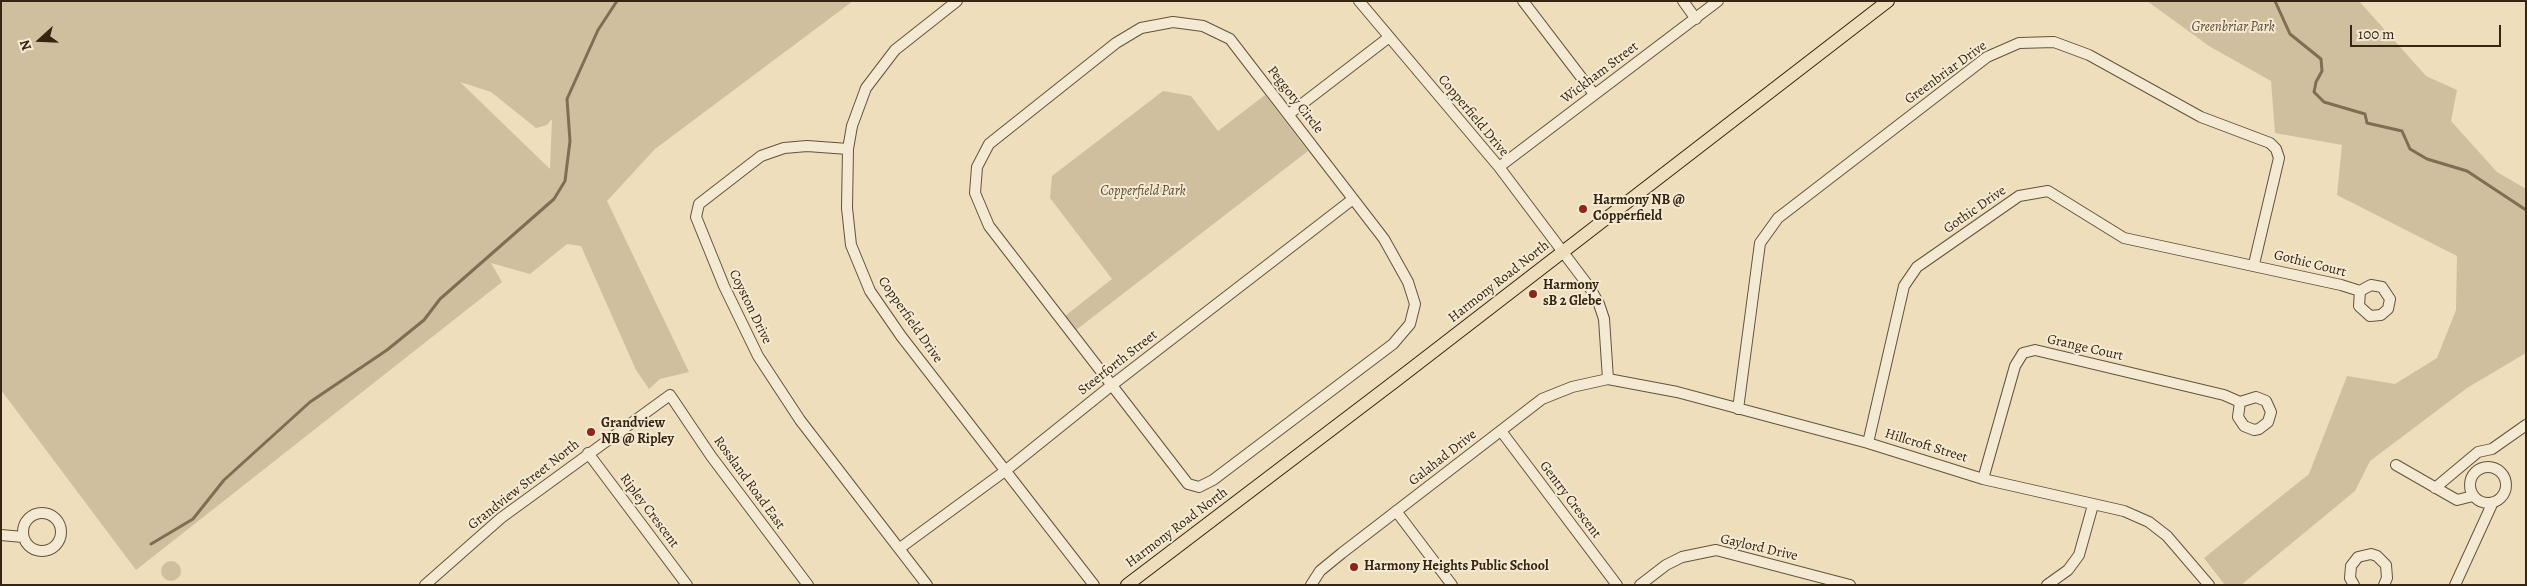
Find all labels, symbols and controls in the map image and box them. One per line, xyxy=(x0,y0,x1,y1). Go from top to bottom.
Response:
north arrow xyxy=(15,15,65,65)
scale bar xyxy=(2352,15,2503,47)
park label: Greenbriar Park xyxy=(2191,20,2275,36)
text: 100 m xyxy=(2358,24,2395,44)
text: N xyxy=(15,37,36,53)
street label: Greenbriar Drive xyxy=(1902,38,1990,108)
street label: Wickham Street xyxy=(1558,39,1642,107)
street label: Peggoty Circle xyxy=(1263,63,1327,137)
street label: Copperfield Drive xyxy=(1434,72,1512,160)
street label: Gothic Drive xyxy=(1941,182,2009,238)
park label: Copperfield Park xyxy=(1100,184,1186,200)
place label: Harmony NB @ Copperfield xyxy=(1593,193,1685,226)
marker: Harmony NB @ Copperfield xyxy=(1577,203,1589,215)
street label: Harmony Road North xyxy=(1445,237,1553,327)
street label: Gothic Court xyxy=(2272,247,2348,281)
street label: Coyston Drive xyxy=(725,267,775,347)
street label: Copperfield Drive xyxy=(874,274,946,366)
place label: Harmony sB 2 Glebe xyxy=(1543,278,1602,310)
marker: Harmony sB 2 Glebe xyxy=(1527,288,1539,300)
street label: Steerforth Street xyxy=(1075,327,1161,399)
street label: Grange Court xyxy=(2045,331,2125,365)
place label: Grandview NB @ Ripley xyxy=(601,416,674,448)
street label: Hillcroft Street xyxy=(1883,425,1969,467)
marker: Grandview NB @ Ripley xyxy=(585,426,597,438)
street label: Galahad Drive xyxy=(1406,426,1480,490)
street label: Rossland Road East xyxy=(710,433,788,533)
street label: Grandview Street North xyxy=(465,436,583,534)
street label: Gentry Crescent xyxy=(1536,458,1604,542)
street label: Ripley Crescent xyxy=(616,471,682,551)
street label: Harmony Road North xyxy=(1123,484,1231,572)
street label: Gaylord Drive xyxy=(1719,531,1799,565)
place label: Harmony Heights Public School xyxy=(1364,559,1549,575)
marker: Harmony Heights Public School xyxy=(1348,561,1360,573)

